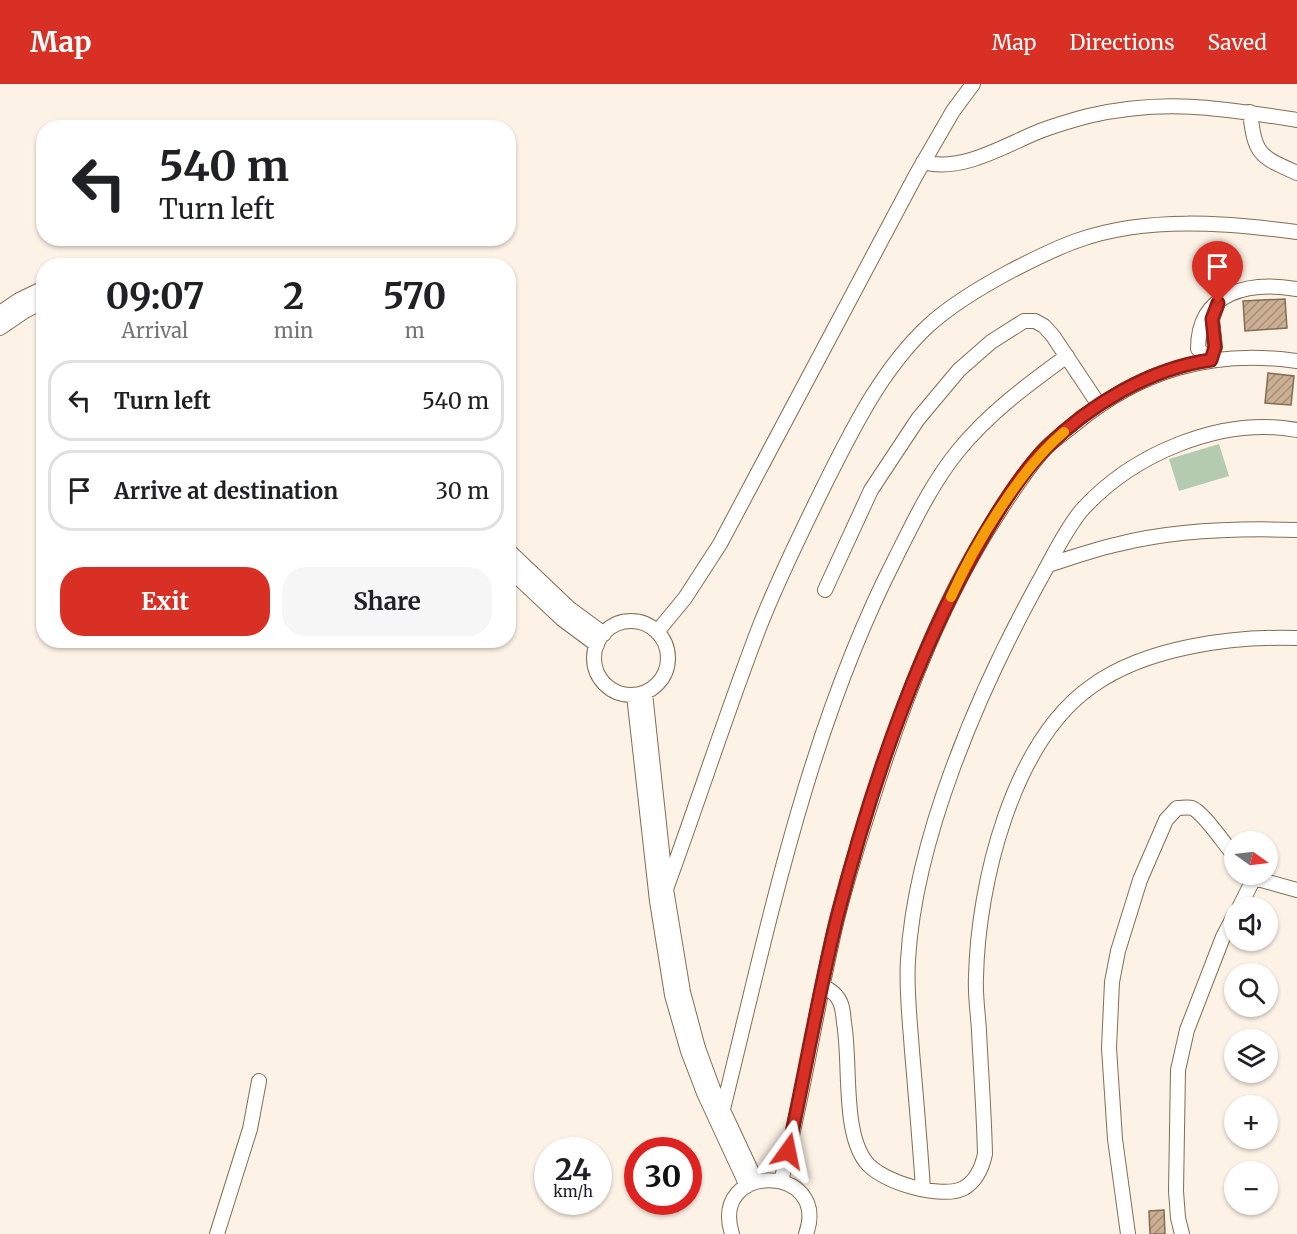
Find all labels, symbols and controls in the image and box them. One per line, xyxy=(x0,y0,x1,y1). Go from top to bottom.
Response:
text: Map xyxy=(30,24,92,60)
text: Map xyxy=(992,29,1036,56)
text: Directions xyxy=(1069,29,1174,56)
text: Saved xyxy=(1207,29,1267,56)
text: 540 m xyxy=(159,140,289,192)
icon: left xyxy=(60,144,138,222)
text: Turn left xyxy=(159,192,274,226)
pin xyxy=(1192,241,1243,303)
icon: arrive xyxy=(1201,250,1234,283)
text: 09:07 xyxy=(106,274,204,319)
text: 2 xyxy=(283,274,304,319)
text: 570 xyxy=(383,274,446,319)
text: Arrival xyxy=(122,318,188,343)
text: min xyxy=(274,318,313,343)
text: m xyxy=(405,318,425,343)
icon: left xyxy=(63,384,96,417)
text: Turn left xyxy=(114,387,211,415)
text: 540 m xyxy=(422,387,489,415)
icon: arrive xyxy=(63,474,96,507)
text: Arrive at destination xyxy=(114,477,338,505)
text: 30 m xyxy=(435,477,489,505)
button: Exit xyxy=(60,567,270,636)
button: Share xyxy=(282,567,492,636)
north arrow xyxy=(1224,831,1278,885)
map controls xyxy=(1224,831,1278,1215)
button: sound xyxy=(1224,897,1278,951)
button: search xyxy=(1224,963,1278,1017)
button: layers xyxy=(1224,1029,1278,1083)
button: + xyxy=(1224,1095,1278,1149)
position arrow xyxy=(756,1119,820,1183)
speed limit sign: 30 xyxy=(624,1137,702,1215)
text: 24 xyxy=(555,1150,591,1188)
button: − xyxy=(1224,1161,1278,1215)
text: km/h xyxy=(553,1182,593,1201)

